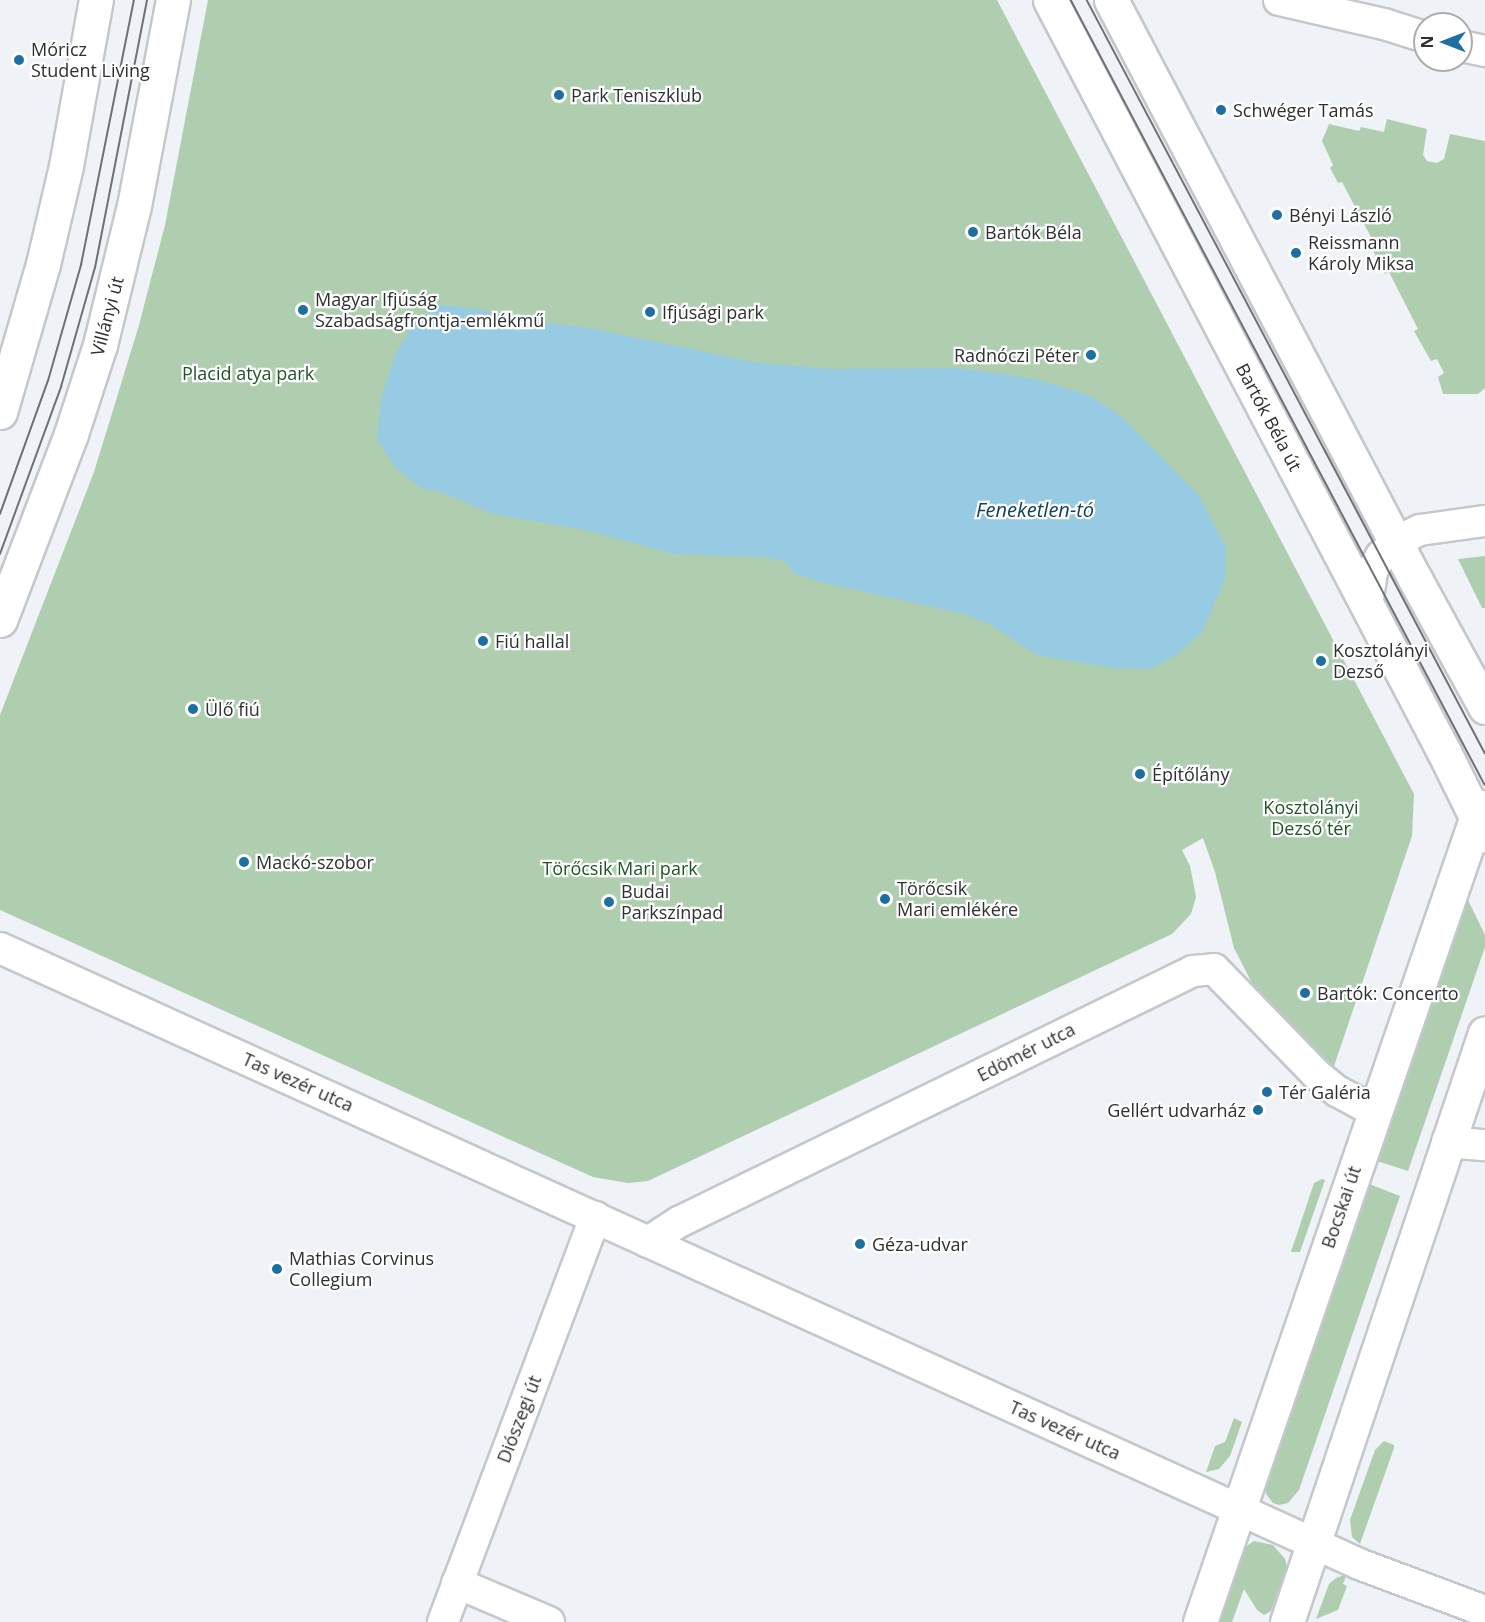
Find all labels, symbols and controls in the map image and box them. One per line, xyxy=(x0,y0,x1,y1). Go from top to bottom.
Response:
north arrow xyxy=(1413,12,1473,72)
text: N xyxy=(1416,36,1438,49)
place label: Móricz Student Living xyxy=(31,39,150,82)
marker: Móricz Student Living xyxy=(12,53,26,67)
place label: Park Teniszklub xyxy=(571,84,702,106)
marker: Park Teniszklub xyxy=(552,88,566,102)
place label: Schwéger Tamás xyxy=(1233,99,1374,121)
marker: Schwéger Tamás xyxy=(1214,103,1228,117)
place label: Bényi László xyxy=(1289,204,1392,226)
marker: Bényi László xyxy=(1270,208,1284,222)
place label: Bartók Béla xyxy=(985,221,1082,243)
marker: Bartók Béla xyxy=(966,225,980,239)
place label: Reissmann Károly Miksa xyxy=(1308,232,1414,274)
marker: Reissmann Károly Miksa xyxy=(1289,246,1303,260)
street label: Villányi út xyxy=(86,274,128,358)
place label: Magyar Ifjúság Szabadságfrontja-emlékmű xyxy=(315,289,544,332)
place label: Ifjúsági park xyxy=(662,301,764,323)
marker: Magyar Ifjúság Szabadságfrontja-emlékmű xyxy=(296,303,310,317)
marker: Ifjúsági park xyxy=(643,305,657,319)
place label: Radnóczi Péter xyxy=(954,344,1079,366)
marker: Radnóczi Péter xyxy=(1084,348,1098,362)
street label: Bartók Béla út xyxy=(1232,359,1306,475)
park label: Placid atya park xyxy=(182,362,314,384)
water label: Feneketlen-tó xyxy=(976,497,1094,521)
place label: Fiú hallal xyxy=(495,630,569,652)
marker: Fiú hallal xyxy=(476,634,490,648)
place label: Kosztolányi Dezső xyxy=(1333,640,1428,682)
marker: Kosztolányi Dezső xyxy=(1314,654,1328,668)
place label: Ülő fiú xyxy=(205,698,260,720)
marker: Ülő fiú xyxy=(186,702,200,716)
place label: Építőlány xyxy=(1152,763,1229,785)
marker: Építőlány xyxy=(1133,767,1147,781)
park label: Kosztolányi Dezső tér xyxy=(1263,797,1359,840)
place label: Mackó-szobor xyxy=(256,851,374,873)
marker: Mackó-szobor xyxy=(237,855,251,869)
park label: Törőcsik Mari park xyxy=(542,857,698,879)
place label: Törőcsik Mari emlékére xyxy=(897,878,1018,920)
place label: Budai Parkszínpad xyxy=(621,881,723,924)
marker: Törőcsik Mari emlékére xyxy=(878,892,892,906)
marker: Budai Parkszínpad xyxy=(602,895,616,909)
place label: Bartók: Concerto xyxy=(1317,982,1459,1004)
marker: Bartók: Concerto xyxy=(1298,986,1312,1000)
street label: Edömér utca xyxy=(974,1018,1078,1086)
street label: Tas vezér utca xyxy=(239,1048,357,1116)
place label: Tér Galéria xyxy=(1279,1081,1371,1103)
marker: Tér Galéria xyxy=(1260,1085,1274,1099)
place label: Gellért udvarház xyxy=(1107,1099,1246,1121)
marker: Gellért udvarház xyxy=(1251,1103,1265,1117)
street label: Bocskai út xyxy=(1317,1163,1365,1251)
place label: Géza-udvar xyxy=(872,1233,968,1255)
marker: Géza-udvar xyxy=(853,1237,867,1251)
place label: Mathias Corvinus Collegium xyxy=(289,1248,434,1290)
marker: Mathias Corvinus Collegium xyxy=(270,1262,284,1276)
street label: Diószegi út xyxy=(492,1372,546,1466)
street label: Tas vezér utca xyxy=(1006,1396,1124,1464)

